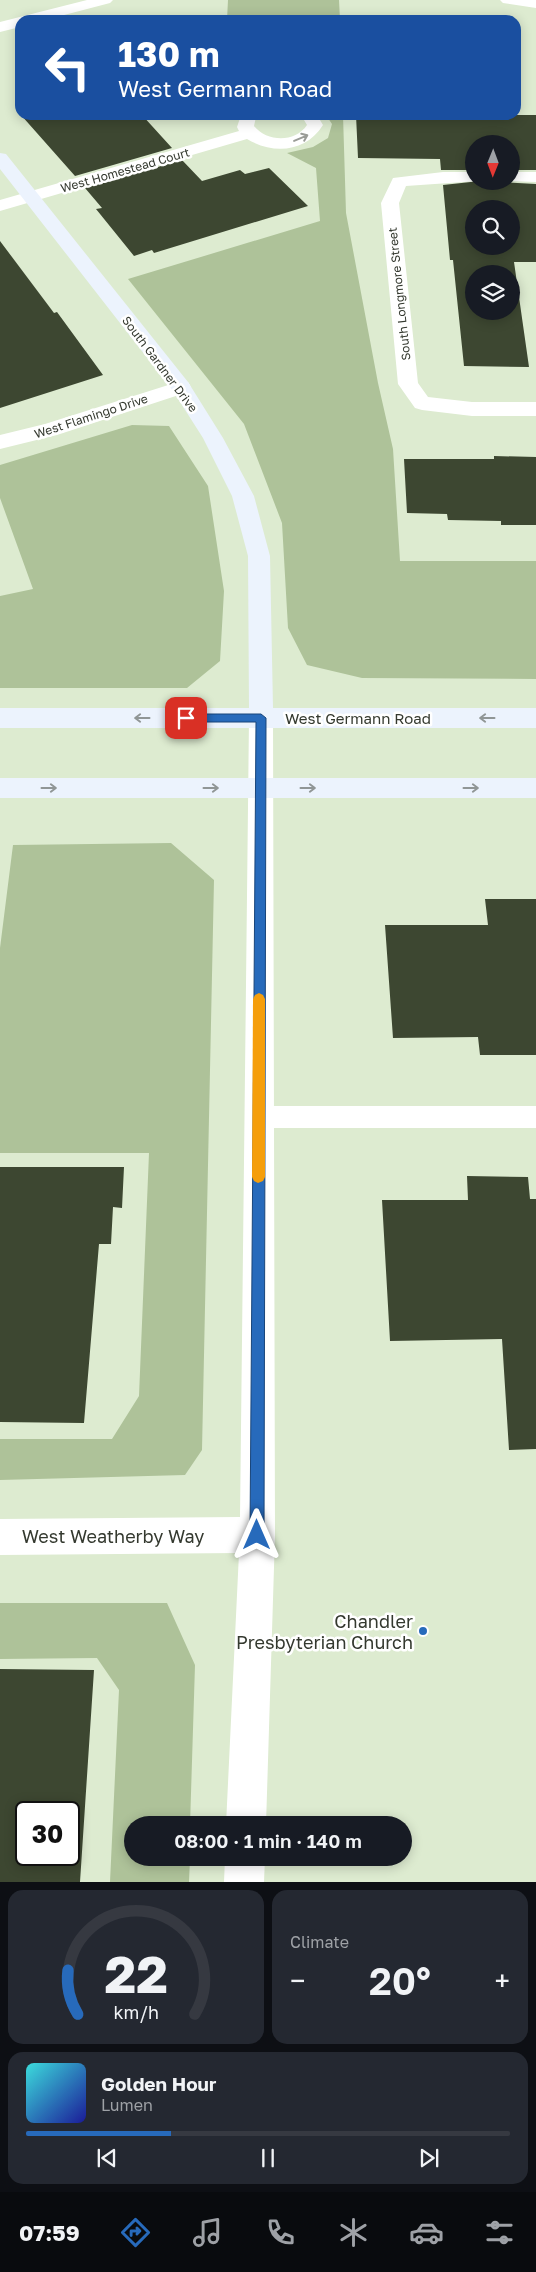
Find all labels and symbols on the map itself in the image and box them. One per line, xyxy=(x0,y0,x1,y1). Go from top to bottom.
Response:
one-way arrow xyxy=(293,133,308,143)
north arrow xyxy=(465,135,520,190)
street label: West Homestead Court xyxy=(59,144,192,196)
street label: South Longmore Street xyxy=(385,226,413,361)
street label: South Gardner Drive xyxy=(119,313,201,415)
street label: West Flamingo Drive xyxy=(32,391,150,441)
pin xyxy=(165,697,207,739)
street label: West Germann Road xyxy=(285,709,431,727)
one-way arrow xyxy=(134,713,150,723)
one-way arrow xyxy=(480,713,496,723)
one-way arrow xyxy=(40,783,56,793)
one-way arrow xyxy=(202,783,219,793)
one-way arrow xyxy=(300,783,316,793)
one-way arrow xyxy=(462,783,479,793)
position arrow xyxy=(230,1508,282,1560)
street label: West Weatherby Way xyxy=(22,1525,204,1547)
place label: Chandler Presbyterian Church xyxy=(236,1610,413,1653)
marker: Chandler Presbyterian Church xyxy=(417,1625,429,1637)
speed limit sign: 30 xyxy=(15,1801,80,1866)

